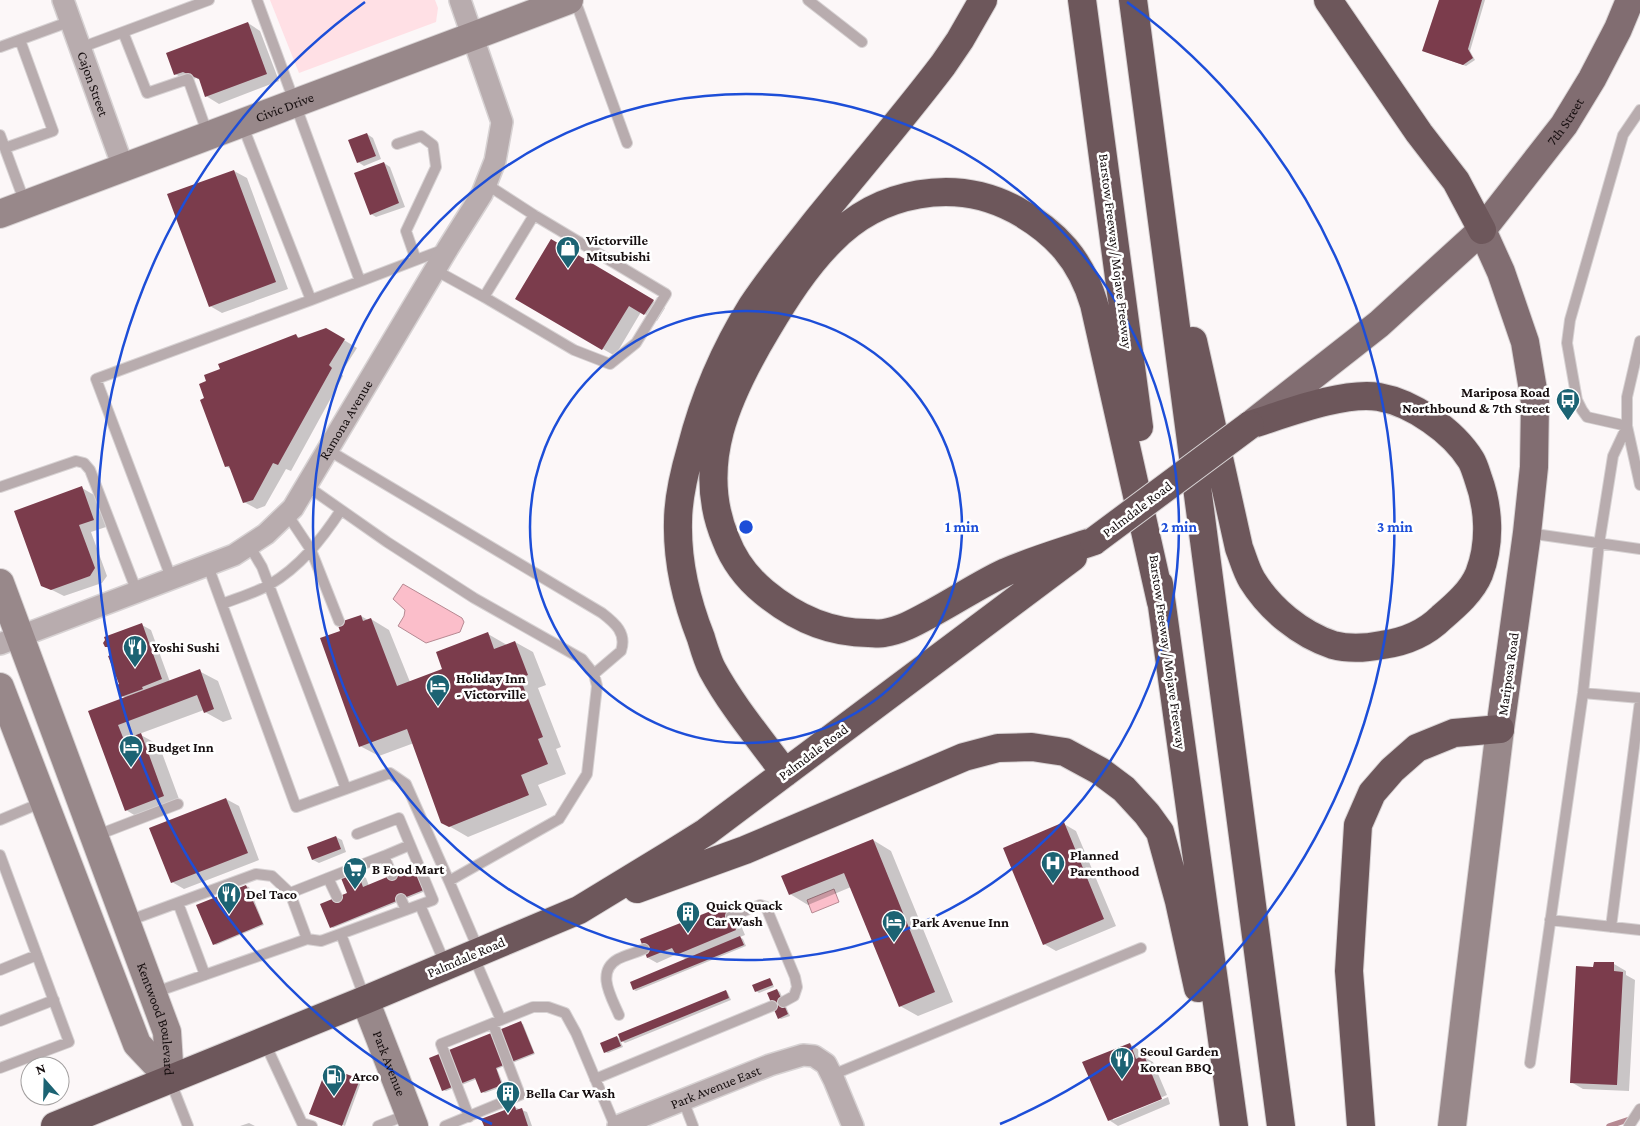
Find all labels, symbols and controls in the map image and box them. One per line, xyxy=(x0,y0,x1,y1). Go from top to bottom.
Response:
street label: Cajon Street xyxy=(74,49,112,119)
street label: Civic Drive xyxy=(253,89,316,125)
street label: 7th Street xyxy=(1543,94,1587,148)
street label: Barstow Freeway / Mojave Freeway xyxy=(1095,153,1136,350)
place label: Victorville Mitsubishi xyxy=(585,232,650,264)
shop icon: Victorville Mitsubishi xyxy=(555,235,581,269)
street label: Ramona Avenue xyxy=(316,377,376,462)
place label: Mariposa Road Northbound & 7th Street xyxy=(1402,384,1551,416)
bus stop icon: Mariposa Road Northbound & 7th Street xyxy=(1555,387,1581,421)
street label: Palmdale Road xyxy=(1099,477,1175,540)
centre of rings xyxy=(737,518,755,536)
text: 1 min xyxy=(945,519,979,535)
text: 2 min xyxy=(1161,519,1197,535)
text: 3 min xyxy=(1377,519,1413,535)
street label: Barstow Freeway / Mojave Freeway xyxy=(1145,554,1190,751)
street label: Mariposa Road xyxy=(1494,631,1522,717)
restaurant icon: Yoshi Sushi xyxy=(122,634,148,668)
place label: Yoshi Sushi xyxy=(152,639,219,655)
place label: Holiday Inn - Victorville xyxy=(456,670,526,702)
hotel icon: Holiday Inn - Victorville xyxy=(425,673,451,707)
street label: Palmdale Road xyxy=(775,720,851,783)
hotel icon: Budget Inn xyxy=(118,734,144,768)
place label: Budget Inn xyxy=(148,739,214,755)
place label: Planned Parenthood xyxy=(1070,847,1140,879)
hospital icon: Planned Parenthood xyxy=(1040,850,1066,884)
supermarket icon: B Food Mart xyxy=(342,856,368,890)
place label: B Food Mart xyxy=(372,861,445,877)
restaurant icon: Del Taco xyxy=(216,881,242,915)
place label: Del Taco xyxy=(246,886,297,902)
place label: Quick Quack Car Wash xyxy=(706,897,783,929)
building icon: Quick Quack Car Wash xyxy=(675,900,701,934)
hotel icon: Park Avenue Inn xyxy=(881,909,907,943)
place label: Park Avenue Inn xyxy=(912,914,1009,930)
street label: Palmdale Road xyxy=(425,933,508,981)
street label: Kentwood Boulevard xyxy=(134,960,178,1076)
street label: Park Avenue xyxy=(370,1028,410,1098)
place label: Seoul Garden Korean BBQ xyxy=(1140,1043,1219,1075)
restaurant icon: Seoul Garden Korean BBQ xyxy=(1109,1046,1135,1080)
north arrow xyxy=(20,1056,70,1106)
text: N xyxy=(33,1059,48,1078)
street label: Park Avenue East xyxy=(668,1062,763,1112)
fuel station icon: Arco xyxy=(321,1063,347,1097)
place label: Arco xyxy=(351,1068,379,1084)
building icon: Bella Car Wash xyxy=(495,1080,521,1114)
place label: Bella Car Wash xyxy=(526,1085,615,1101)

